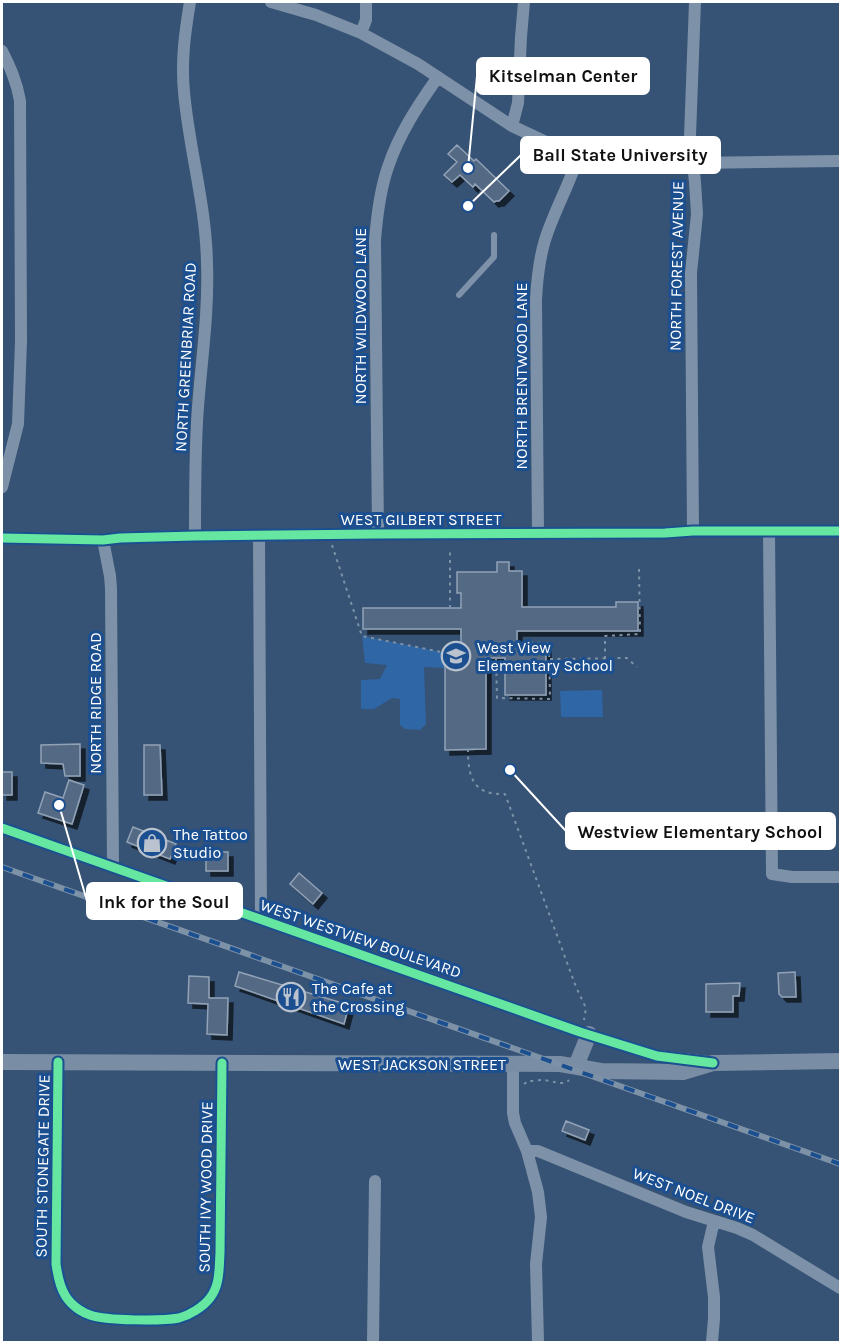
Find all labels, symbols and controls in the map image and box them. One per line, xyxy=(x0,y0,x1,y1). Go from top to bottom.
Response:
callout: Kitselman Center xyxy=(477,58,649,94)
text: Kitselman Center xyxy=(489,65,637,87)
callout: Ball State University xyxy=(521,137,720,173)
text: Ball State University xyxy=(532,144,708,166)
street label: NORTH FOREST AVENUE xyxy=(666,181,687,351)
street label: NORTH WILDWOOD LANE xyxy=(351,228,370,404)
street label: NORTH GREENBRIAR ROAD xyxy=(171,262,200,452)
street label: NORTH BRENTWOOD LANE xyxy=(512,282,531,470)
street label: WEST GILBERT STREET xyxy=(340,510,502,529)
street label: NORTH RIDGE ROAD xyxy=(86,632,105,774)
place label: West View Elementary School xyxy=(477,638,613,675)
school or university icon: West View Elementary School xyxy=(440,640,472,672)
callout: Westview Elementary School xyxy=(566,813,835,849)
text: Westview Elementary School xyxy=(577,821,823,843)
place label: The Tattoo Studio xyxy=(173,825,248,862)
shop icon: The Tattoo Studio xyxy=(136,827,168,859)
callout: Ink for the Soul xyxy=(87,883,242,919)
text: Ink for the Soul xyxy=(98,891,230,913)
street label: WEST WESTVIEW BOULEVARD xyxy=(258,895,464,982)
place label: The Cafe at the Crossing xyxy=(312,979,404,1016)
restaurant icon: The Cafe at the Crossing xyxy=(275,981,307,1013)
street label: WEST JACKSON STREET xyxy=(338,1055,506,1074)
street label: SOUTH STONEGATE DRIVE xyxy=(31,1074,54,1258)
street label: SOUTH IVY WOOD DRIVE xyxy=(195,1101,216,1273)
street label: WEST NOEL DRIVE xyxy=(630,1163,758,1227)

